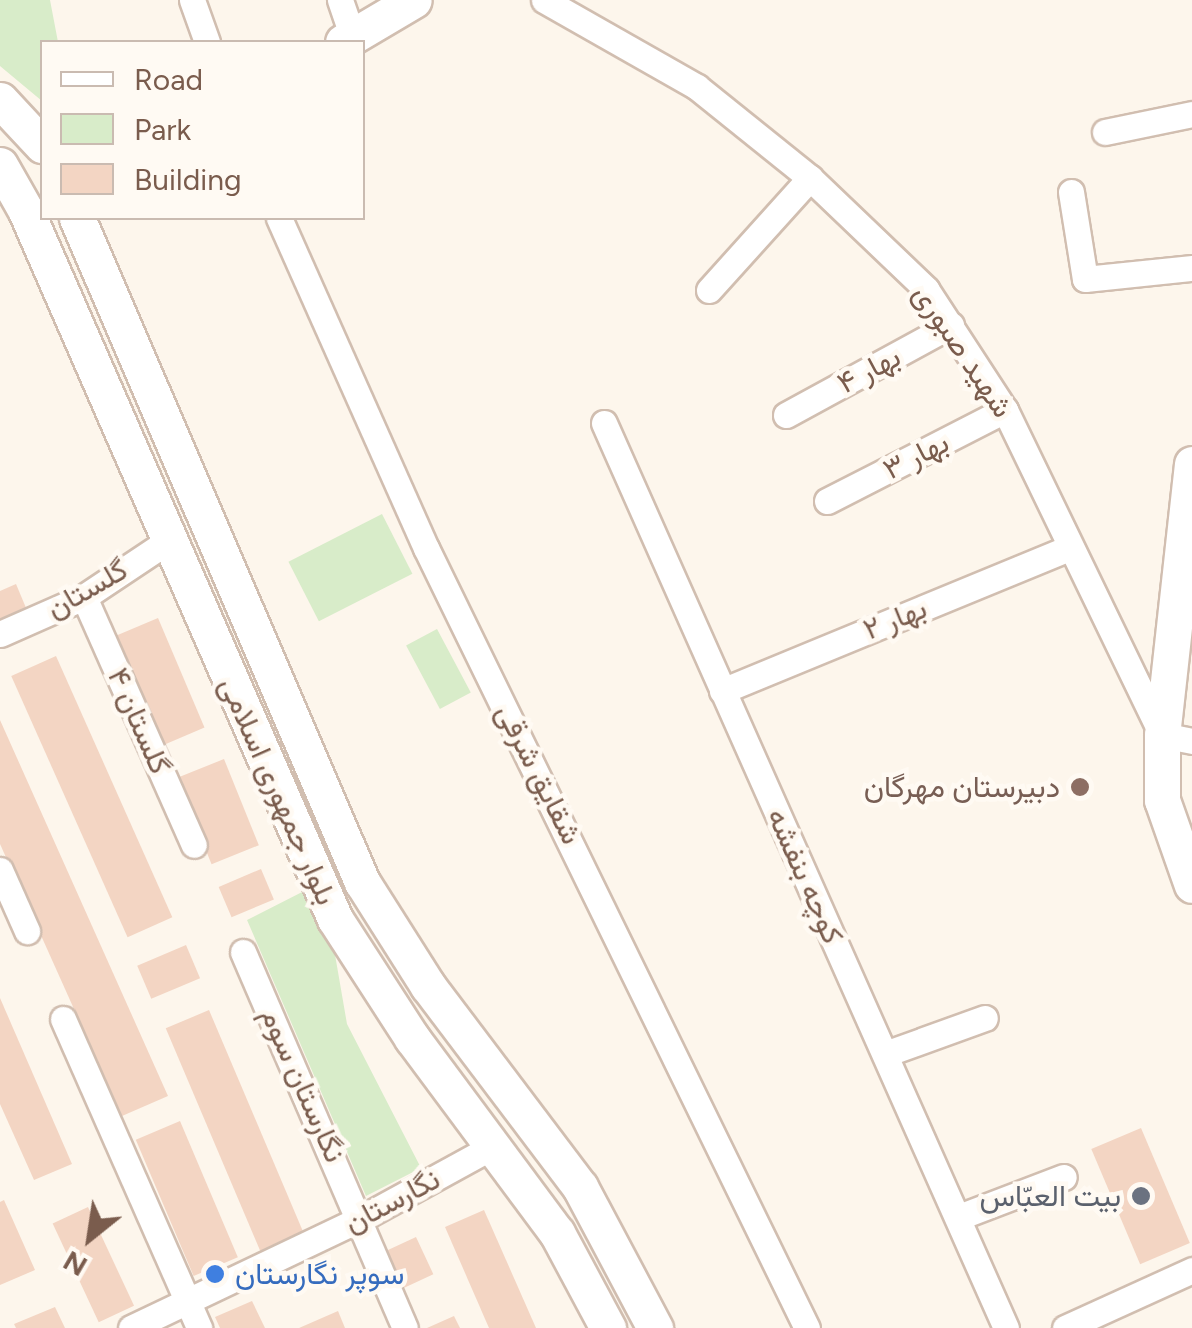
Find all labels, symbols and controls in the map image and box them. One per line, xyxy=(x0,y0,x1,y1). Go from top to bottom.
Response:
legend xyxy=(40,40,365,220)
text: Road xyxy=(134,61,203,98)
text: Park xyxy=(134,111,191,148)
text: Building xyxy=(134,161,242,198)
street label: شهید صبوری xyxy=(905,277,1021,425)
street label: بهار ۴ xyxy=(831,339,907,401)
street label: بهار ۳ xyxy=(877,424,955,488)
street label: گلستان xyxy=(40,551,134,627)
street label: بهار ۲ xyxy=(858,590,932,648)
street label: گلستان ۴ xyxy=(100,662,178,780)
street label: بلوار جمهوری اسلامی xyxy=(212,672,344,910)
street label: شقایق شرقی xyxy=(488,698,590,850)
place label: دبیرستان مهرگان xyxy=(864,769,1060,805)
marker: دبیرستان مهرگان xyxy=(1069,776,1091,798)
street label: کوچه بنفشه xyxy=(759,803,851,949)
street label: نگارستان سوم xyxy=(253,1002,353,1168)
street label: نگارستان xyxy=(338,1161,446,1241)
place label: بیت العبّاس xyxy=(980,1178,1121,1214)
marker: بیت العبّاس xyxy=(1130,1185,1152,1207)
north arrow xyxy=(40,1188,140,1288)
text: N xyxy=(57,1244,93,1284)
place label: سوپر نگارستان xyxy=(235,1256,404,1292)
marker: سوپر نگارستان xyxy=(204,1263,226,1285)

